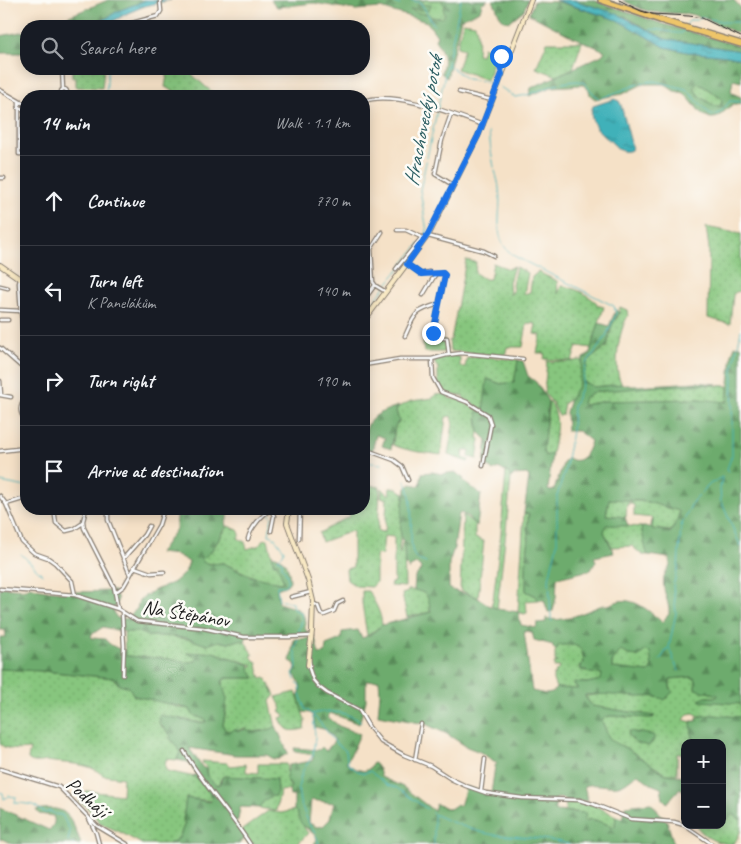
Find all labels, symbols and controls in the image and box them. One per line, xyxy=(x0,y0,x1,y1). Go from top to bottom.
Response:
search box xyxy=(20,20,370,75)
icon: search xyxy=(38,34,66,62)
text: Search here xyxy=(78,36,155,60)
route start xyxy=(490,45,513,68)
water label: Hrachovecký potok xyxy=(398,50,449,188)
text: 14 min xyxy=(40,110,90,136)
text: Walk · 1.1 km xyxy=(275,113,350,133)
icon: ahead xyxy=(40,187,68,215)
text: Continue xyxy=(87,189,144,213)
text: 770 m xyxy=(316,191,350,211)
text: Turn left xyxy=(87,269,142,293)
icon: left xyxy=(40,277,68,305)
text: 140 m xyxy=(316,281,350,301)
text: K Panelákům xyxy=(87,293,156,313)
route end xyxy=(422,322,445,345)
icon: right xyxy=(40,367,68,395)
text: Turn right xyxy=(87,369,154,393)
text: 190 m xyxy=(316,371,350,391)
icon: arrive xyxy=(40,457,68,485)
text: Arrive at destination xyxy=(87,459,223,483)
street label: Na Štěpánov xyxy=(141,594,232,633)
map controls xyxy=(681,739,726,829)
button: + xyxy=(681,739,726,784)
street label: Podhájí xyxy=(61,772,117,826)
button: − xyxy=(681,784,726,829)

